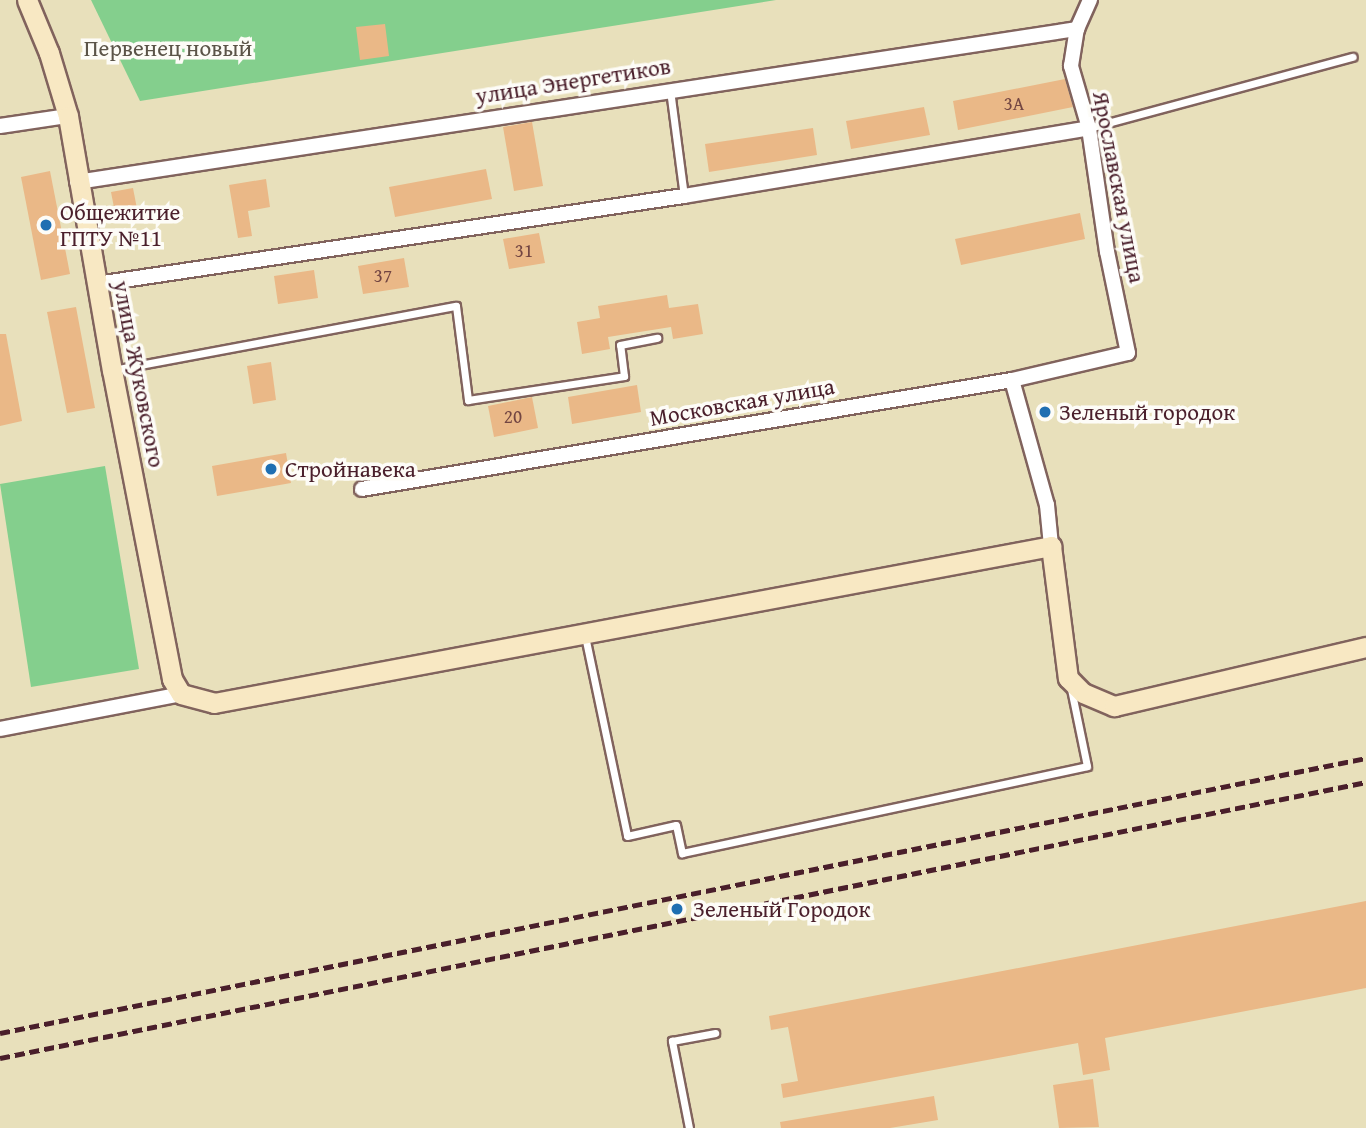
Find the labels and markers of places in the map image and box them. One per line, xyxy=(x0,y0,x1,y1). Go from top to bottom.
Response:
place label: Общежитие ГПТУ №11 xyxy=(60,198,180,252)
marker: Общежитие ГПТУ №11 xyxy=(38,217,54,233)
place label: Зеленый городок xyxy=(1059,398,1235,426)
marker: Зеленый городок xyxy=(1037,404,1053,420)
place label: Стройнавека xyxy=(285,455,416,483)
marker: Стройнавека xyxy=(263,461,279,477)
place label: Зеленый Городок xyxy=(693,895,871,923)
marker: Зеленый Городок xyxy=(667,899,687,919)

